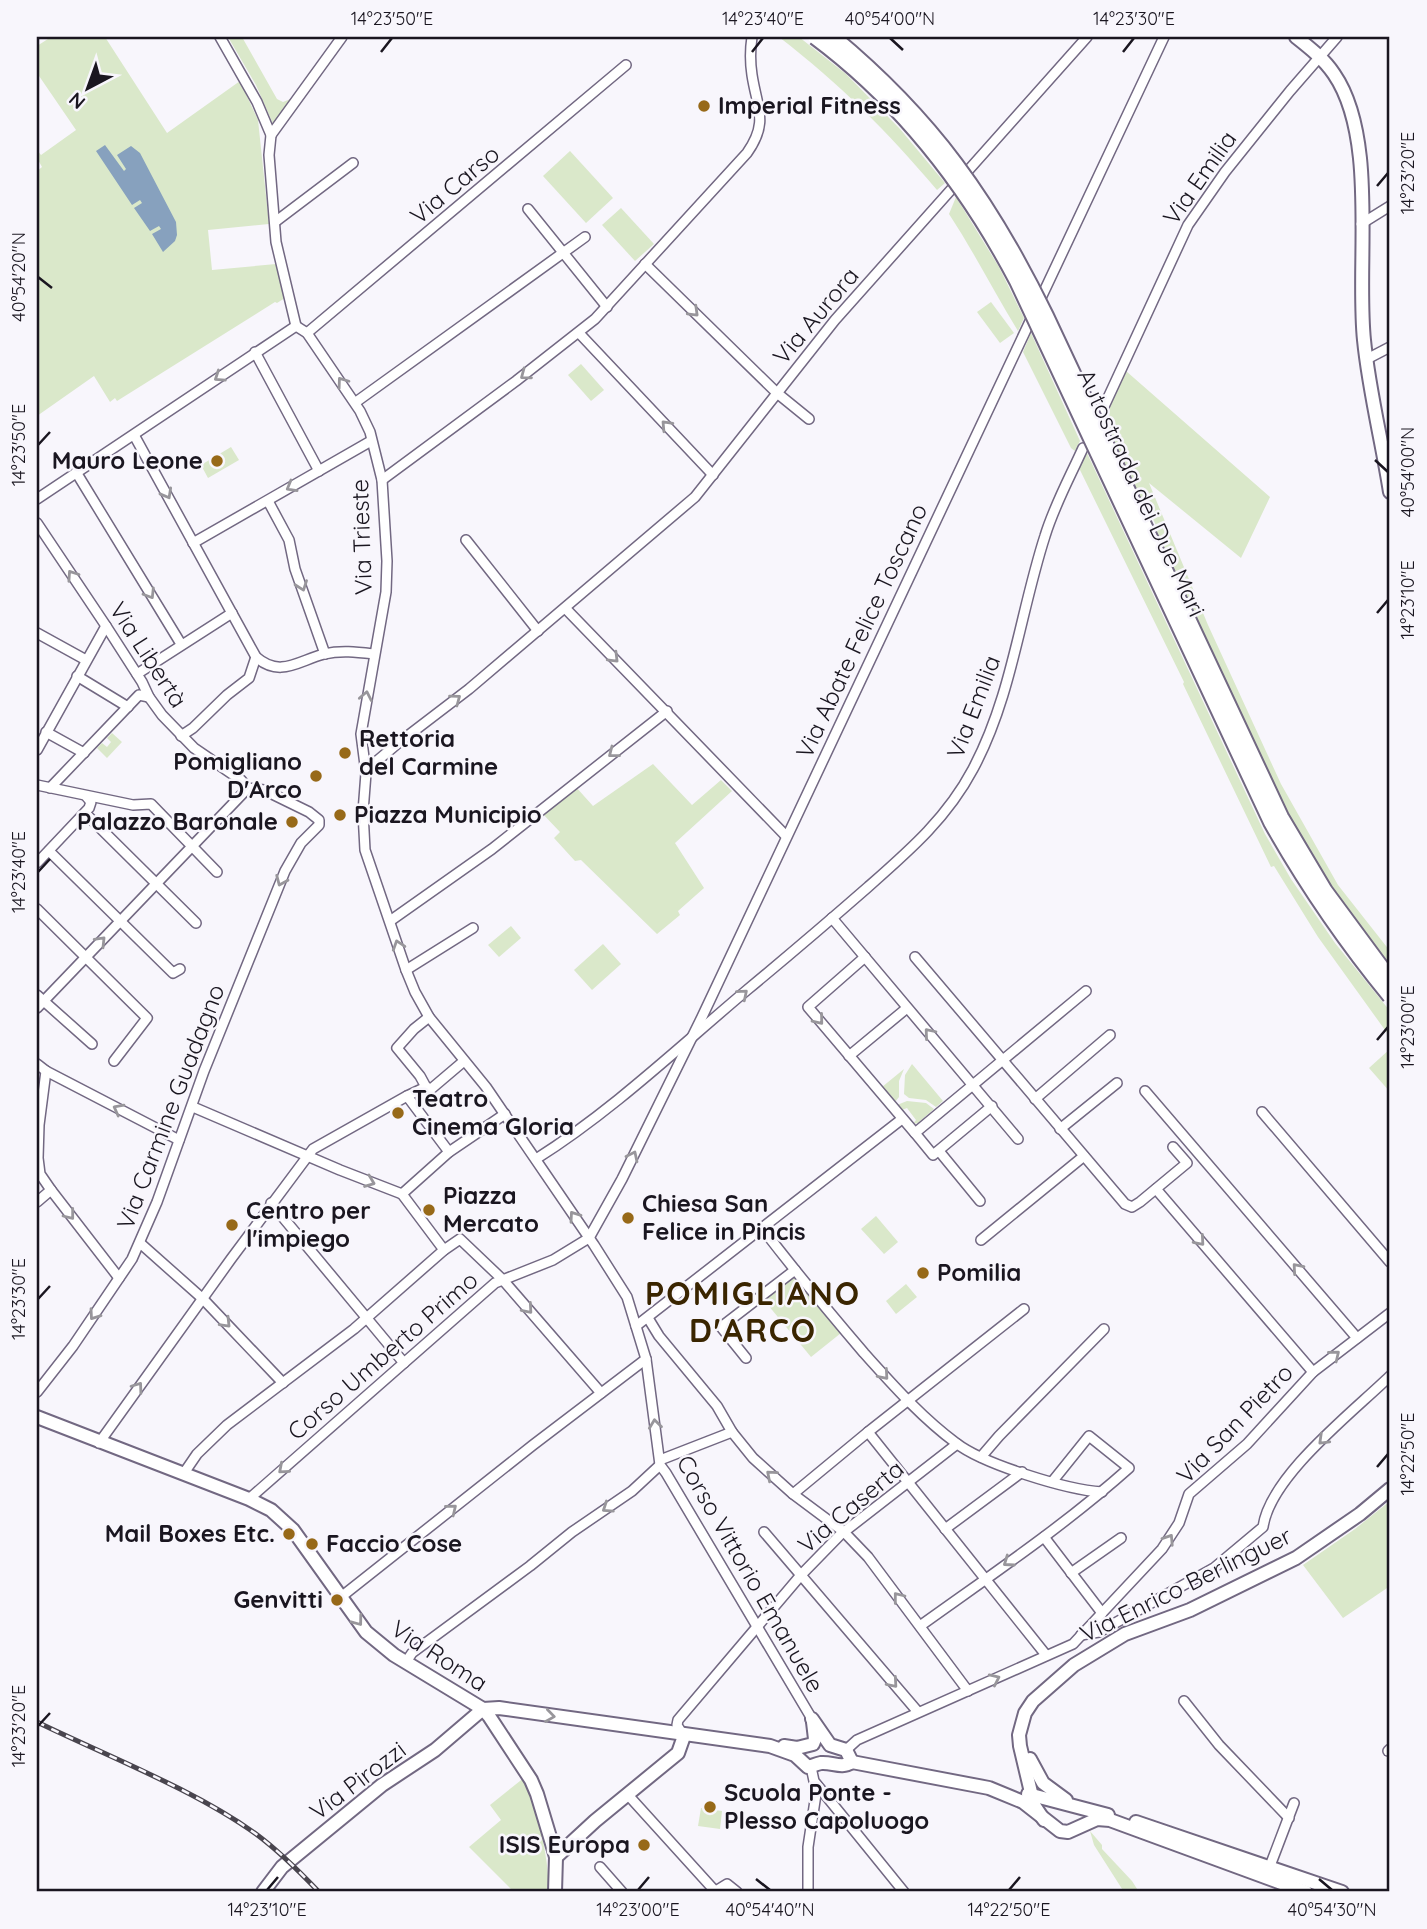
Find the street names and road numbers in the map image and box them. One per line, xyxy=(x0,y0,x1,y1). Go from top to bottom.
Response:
street label: Via Emilia xyxy=(1156,125,1242,230)
street label: Via Carso xyxy=(404,138,505,230)
street label: Via Aurora xyxy=(766,261,865,370)
street label: Autostrada dei Due Mari xyxy=(1071,364,1212,621)
street label: Via Trieste xyxy=(344,479,378,596)
street label: Via Abate Felice Toscano xyxy=(789,498,933,763)
street label: Via Libertà xyxy=(104,596,194,713)
street label: Via Emilia xyxy=(940,651,1006,762)
street label: Via Carmine Guadagno xyxy=(109,980,231,1233)
street label: Corso Umberto Primo xyxy=(281,1264,484,1446)
street label: Via San Pietro xyxy=(1170,1357,1299,1489)
street label: Corso Vittorio Emanuele xyxy=(671,1450,831,1697)
street label: Via Caserta xyxy=(791,1453,909,1559)
street label: Via Enrico Berlinguer xyxy=(1075,1520,1296,1648)
street label: Via Roma xyxy=(386,1613,493,1697)
street label: Via Pirozzi xyxy=(303,1734,411,1826)

